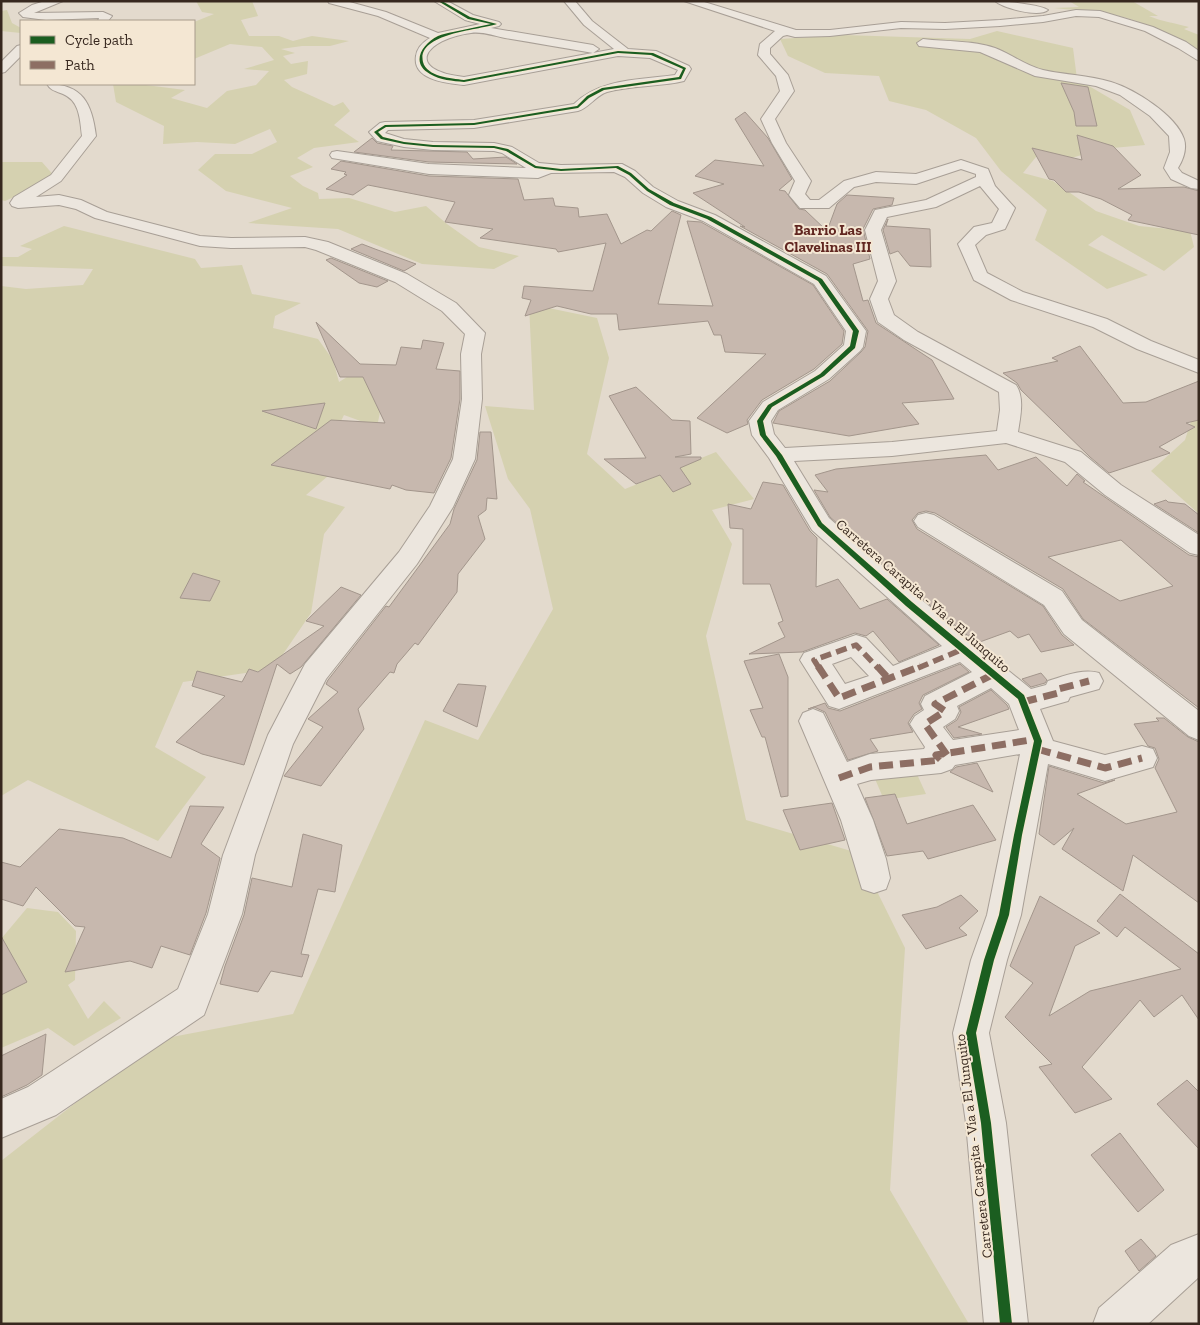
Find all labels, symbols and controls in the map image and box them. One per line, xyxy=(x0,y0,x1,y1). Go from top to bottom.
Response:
legend xyxy=(20,20,195,85)
text: Cycle path xyxy=(65,31,134,49)
text: Path xyxy=(65,56,95,74)
district label: Barrio Las Clavelinas III xyxy=(785,221,871,256)
street label: Carretera Carapita - Vía a El Junquito xyxy=(832,516,1014,676)
street label: Carretera Carapita - Vía a El Junquito xyxy=(952,1033,996,1259)

